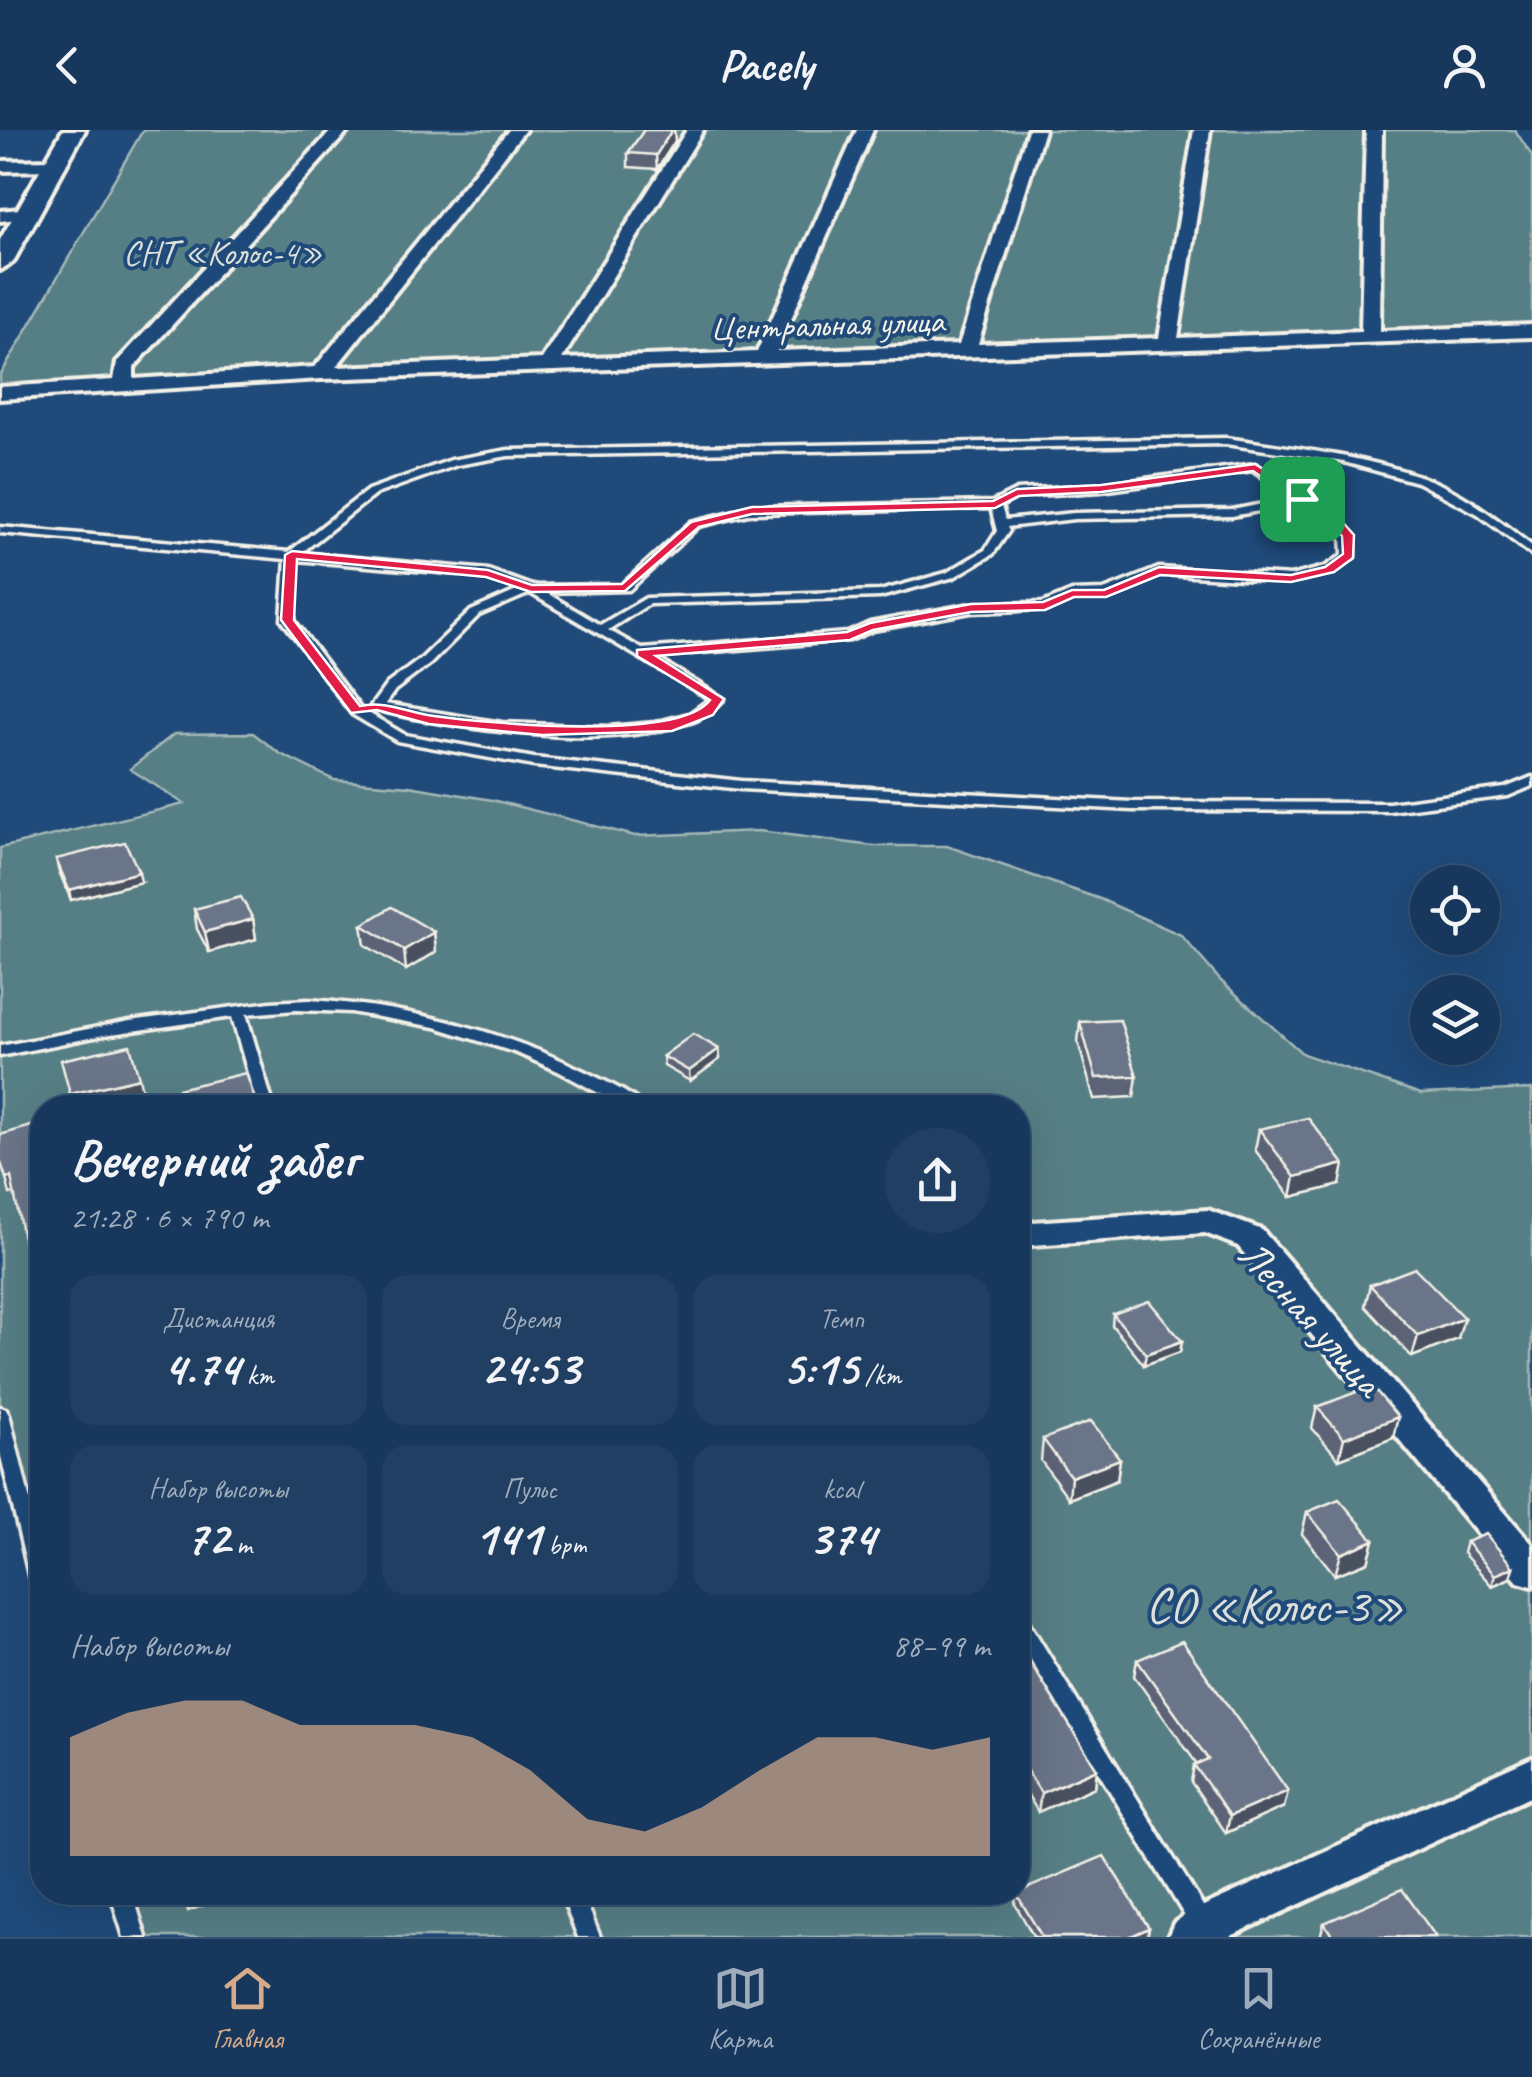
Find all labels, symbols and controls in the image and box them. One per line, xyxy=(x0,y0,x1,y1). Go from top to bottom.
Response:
text: Pacely xyxy=(719,37,813,94)
icon: back xyxy=(40,38,95,93)
icon: person xyxy=(1437,38,1492,93)
park label: СНТ «Колос-4» xyxy=(123,230,323,275)
street label: Центральная улица xyxy=(709,298,948,351)
pin xyxy=(1260,457,1345,542)
icon: arrive xyxy=(1275,472,1330,527)
map controls xyxy=(1410,865,1500,1065)
button: locate xyxy=(1410,865,1500,955)
button: layers xyxy=(1410,975,1500,1065)
text: Вечерний забег xyxy=(70,1124,358,1194)
button: share xyxy=(885,1128,990,1233)
text: 21:28 · 6 × 790 m xyxy=(70,1197,268,1238)
street label: Лесная улица xyxy=(1227,1229,1397,1410)
text: Дистанция xyxy=(162,1301,274,1336)
text: Время xyxy=(500,1301,560,1336)
text: Темп xyxy=(819,1301,864,1336)
text: 4.74 xyxy=(163,1336,240,1399)
text: 24:53 xyxy=(480,1336,580,1399)
text: 5:15 xyxy=(782,1336,858,1399)
text: km xyxy=(240,1357,274,1392)
text: /km xyxy=(858,1357,901,1392)
text: Набор высоты xyxy=(149,1471,288,1506)
text: Пульс xyxy=(503,1471,557,1506)
text: kcal xyxy=(823,1471,860,1506)
text: 72 xyxy=(185,1506,230,1569)
text: 141 xyxy=(474,1506,541,1569)
text: 374 xyxy=(808,1506,875,1569)
text: m xyxy=(230,1527,252,1562)
text: bpm xyxy=(541,1527,586,1562)
park label: СО «Колос-3» xyxy=(1146,1574,1404,1637)
text: Набор высоты xyxy=(70,1625,229,1666)
text: 88–99 m xyxy=(892,1625,990,1666)
tab: Главная xyxy=(213,1961,283,2056)
tab: Карта xyxy=(708,1961,772,2056)
tab: Сохранённые xyxy=(1198,1961,1319,2056)

